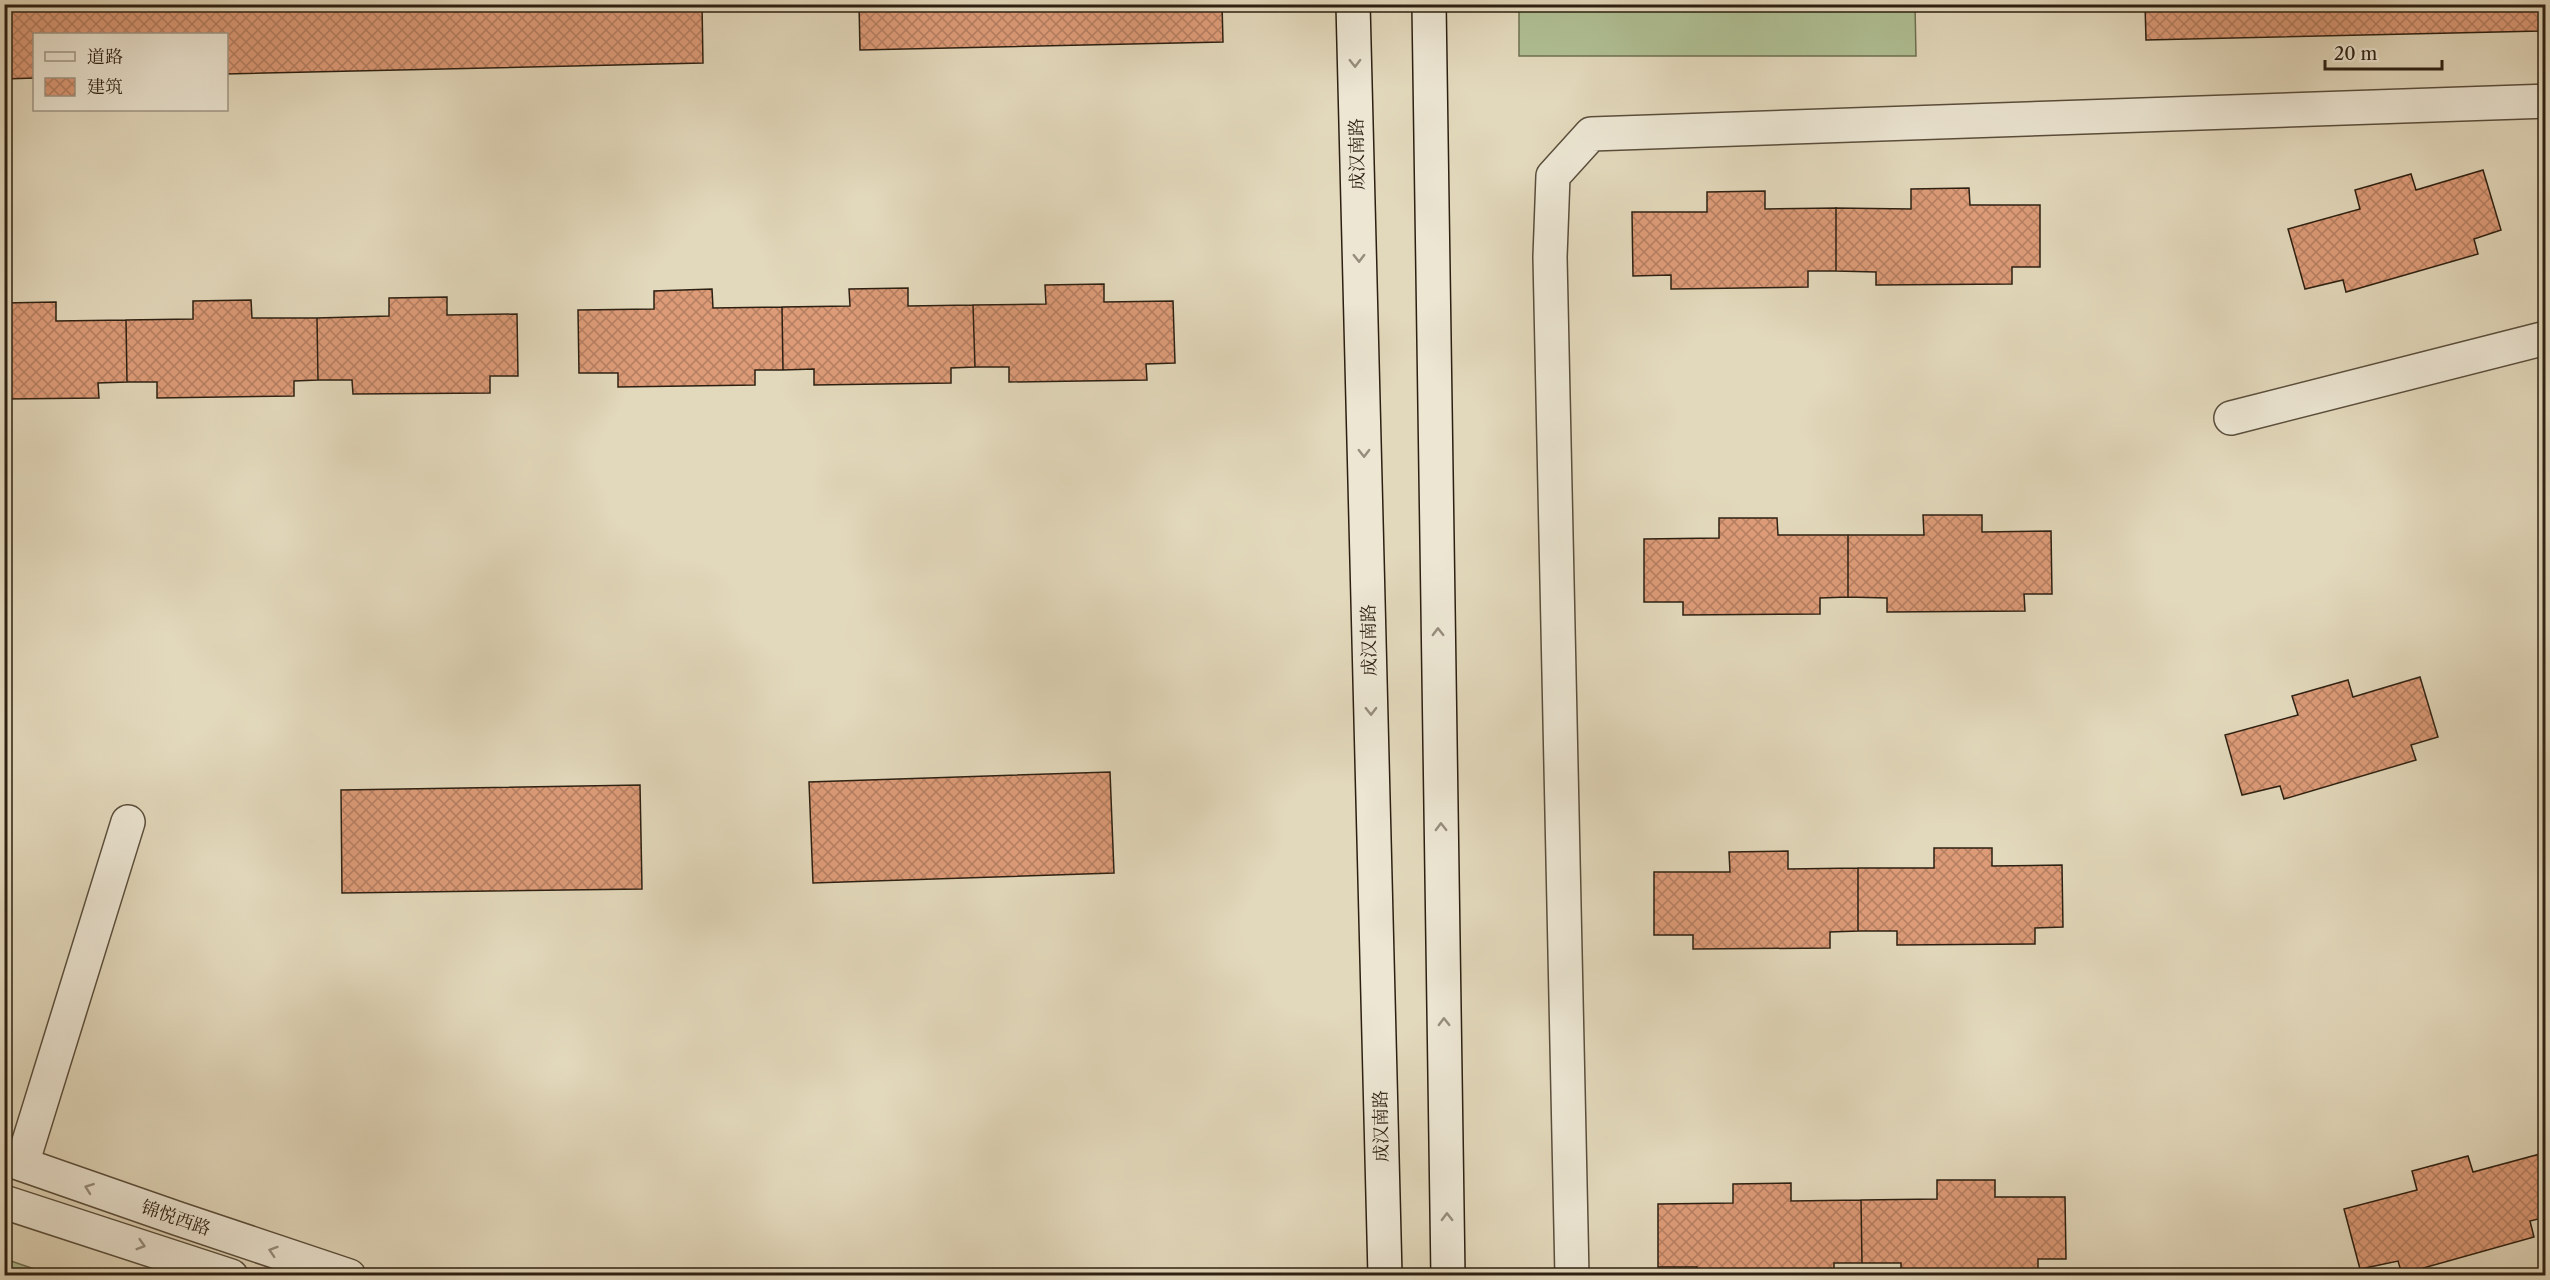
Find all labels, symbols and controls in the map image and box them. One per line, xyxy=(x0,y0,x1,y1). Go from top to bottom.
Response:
legend xyxy=(33,33,228,111)
scale bar xyxy=(2325,33,2442,71)
text: 20 m xyxy=(2334,43,2378,65)
text: 道路 xyxy=(87,46,123,68)
one-way arrow xyxy=(1348,58,1361,67)
text: 建筑 xyxy=(87,76,123,98)
street label: 成汉南路 xyxy=(1345,118,1369,190)
one-way arrow xyxy=(1353,253,1366,262)
one-way arrow xyxy=(1358,448,1370,457)
street label: 成汉南路 xyxy=(1357,604,1381,676)
one-way arrow xyxy=(1432,628,1444,637)
one-way arrow xyxy=(1364,706,1377,715)
one-way arrow xyxy=(1435,823,1447,832)
one-way arrow xyxy=(1438,1018,1450,1027)
street label: 成汉南路 xyxy=(1369,1090,1393,1162)
one-way arrow xyxy=(84,1182,95,1195)
street label: 锦悦西路 xyxy=(138,1196,214,1240)
one-way arrow xyxy=(1441,1213,1453,1222)
one-way arrow xyxy=(135,1238,146,1250)
one-way arrow xyxy=(268,1245,279,1258)

